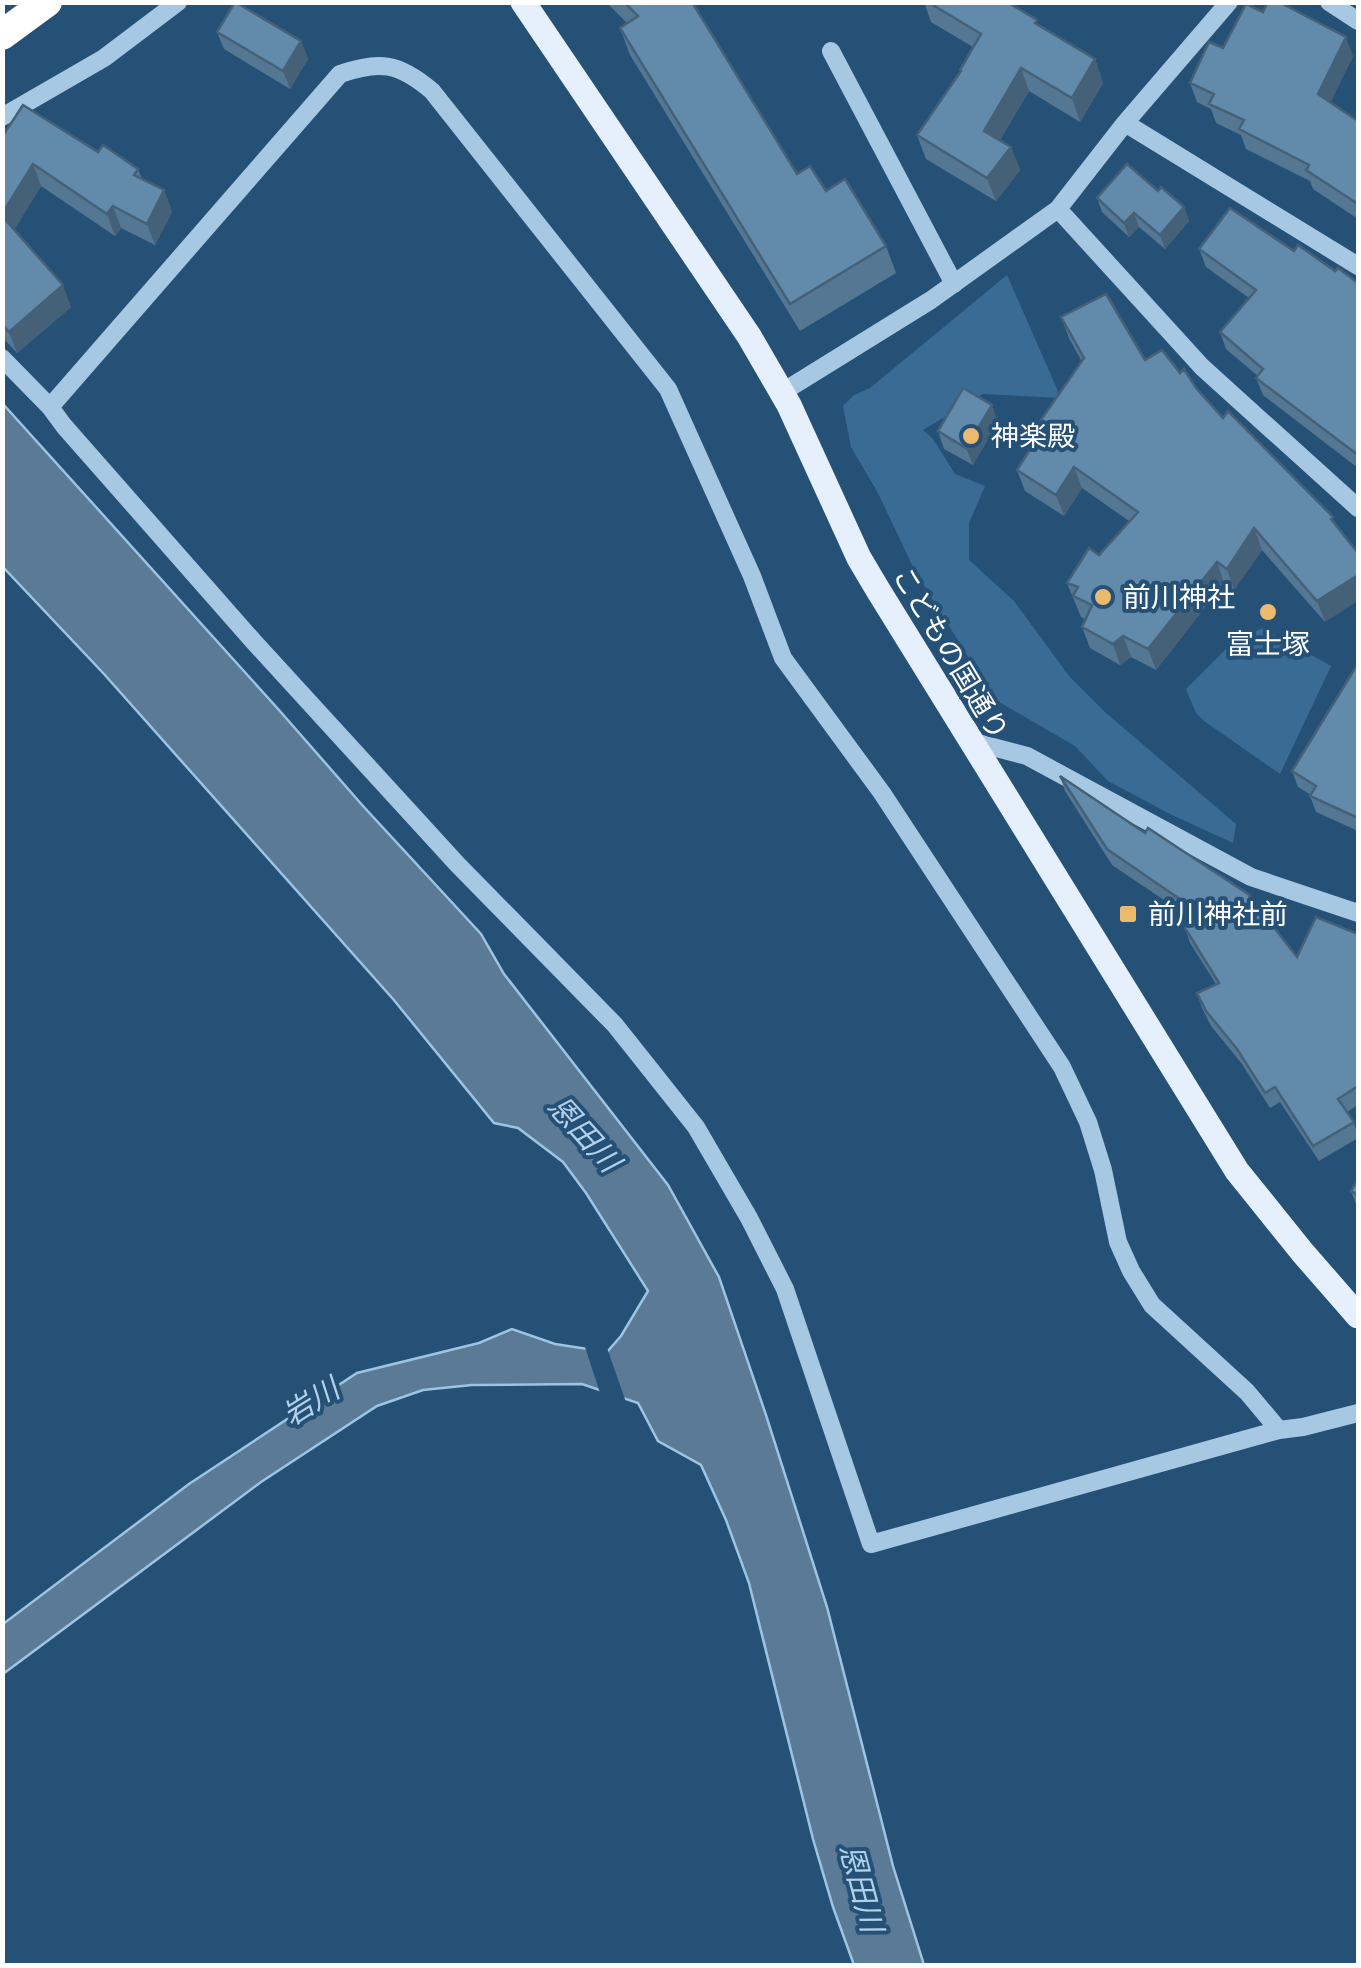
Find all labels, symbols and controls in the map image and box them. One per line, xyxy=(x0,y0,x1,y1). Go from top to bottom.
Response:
place label: 神楽殿 xyxy=(991,417,1075,457)
marker: 神楽殿 xyxy=(960,425,982,447)
street label: こどもの国通り xyxy=(883,559,1018,748)
place label: 前川神社 xyxy=(1123,578,1235,618)
marker: 前川神社 xyxy=(1092,586,1114,608)
marker: 富士塚 xyxy=(1257,601,1279,623)
place label: 富士塚 xyxy=(1226,625,1310,665)
place label: 前川神社前 xyxy=(1148,895,1288,935)
marker: 前川神社前 xyxy=(1117,903,1139,925)
water label: 恩田川 xyxy=(538,1087,632,1184)
water label: 岩川 xyxy=(274,1367,351,1437)
water label: 恩田川 xyxy=(828,1839,894,1940)

